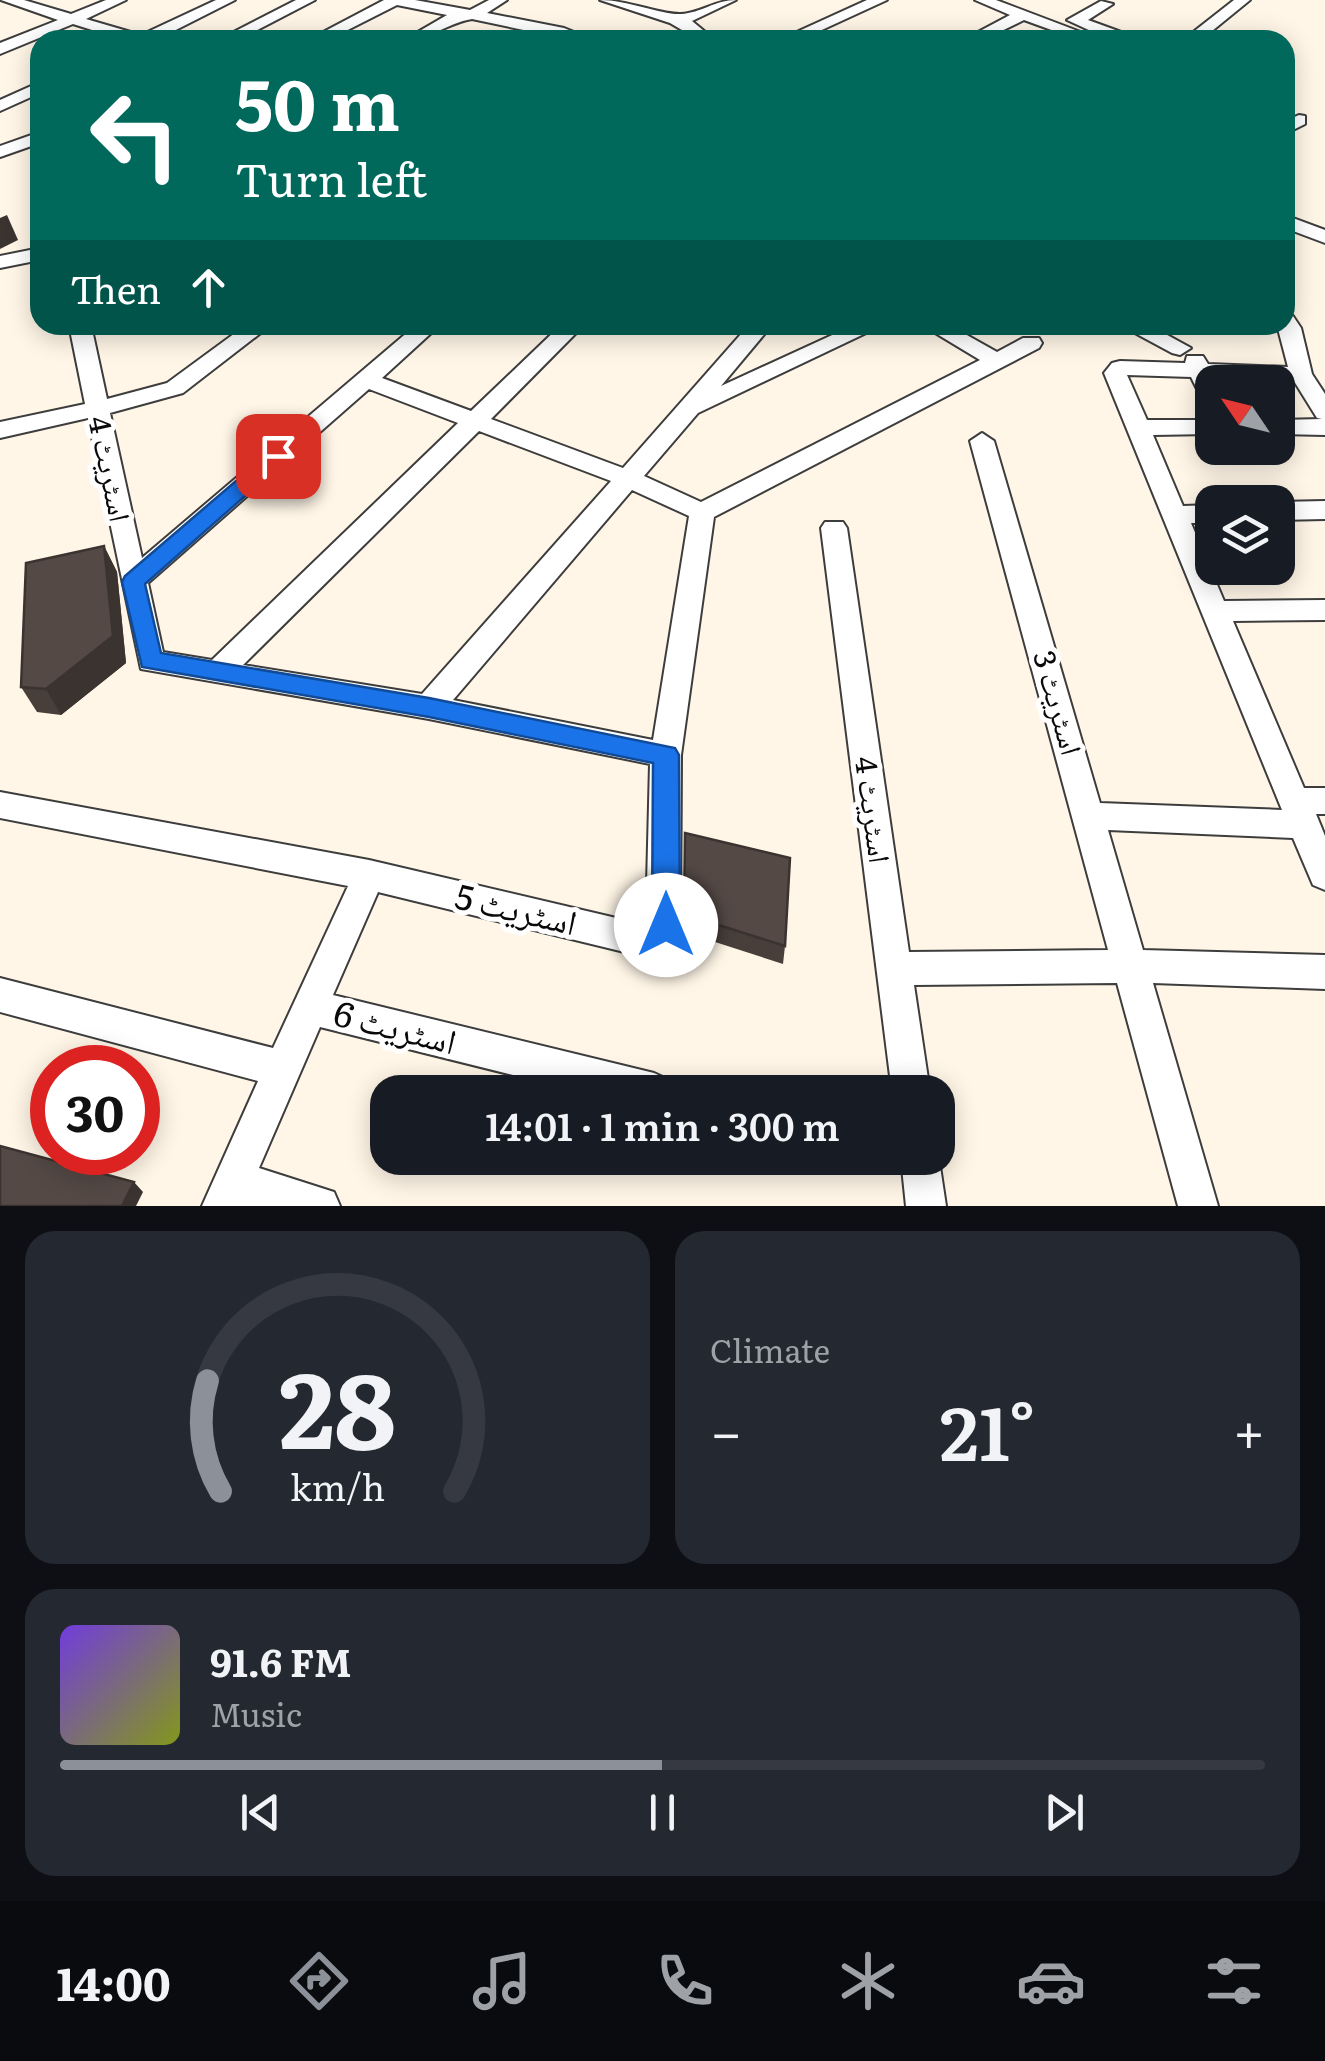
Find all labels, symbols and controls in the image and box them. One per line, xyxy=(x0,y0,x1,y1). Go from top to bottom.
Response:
text: 50 m xyxy=(235,49,400,153)
icon: left xyxy=(70,70,200,200)
text: Turn left xyxy=(235,144,427,211)
text: Then xyxy=(70,259,161,316)
icon: ahead xyxy=(181,260,236,315)
north arrow xyxy=(1195,365,1295,465)
map controls xyxy=(1195,365,1295,585)
street label: اسٹریٹ 4 xyxy=(79,411,145,525)
pin xyxy=(236,414,321,499)
icon: arrive xyxy=(251,429,306,484)
button: layers xyxy=(1195,485,1295,585)
street label: اسٹریٹ 3 xyxy=(1024,645,1096,760)
street label: اسٹریٹ 4 xyxy=(846,753,904,866)
street label: اسٹریٹ 5 xyxy=(451,868,583,946)
position arrow xyxy=(614,873,718,977)
street label: اسٹریٹ 6 xyxy=(329,985,462,1065)
speed limit sign: 30 xyxy=(30,1045,160,1175)
text: 14:01 · 1 min · 300 m xyxy=(485,1096,840,1153)
text: Climate xyxy=(710,1325,830,1373)
text: 28 xyxy=(279,1327,396,1481)
text: 21° xyxy=(940,1373,1035,1484)
text: − xyxy=(710,1388,742,1470)
text: + xyxy=(1233,1388,1265,1470)
text: km/h xyxy=(290,1459,385,1512)
text: 91.6 FM xyxy=(210,1632,351,1689)
text: Music xyxy=(210,1689,302,1737)
icon: previous xyxy=(233,1785,288,1840)
icon: pause xyxy=(635,1785,690,1840)
icon: next xyxy=(1037,1785,1092,1840)
icon: directions xyxy=(284,1946,354,2016)
icon: music xyxy=(467,1946,537,2016)
icon: phone xyxy=(650,1946,720,2016)
icon: climate xyxy=(833,1946,903,2016)
icon: car xyxy=(1016,1946,1086,2016)
icon: filters xyxy=(1199,1946,1269,2016)
text: 14:00 xyxy=(56,1948,171,2015)

